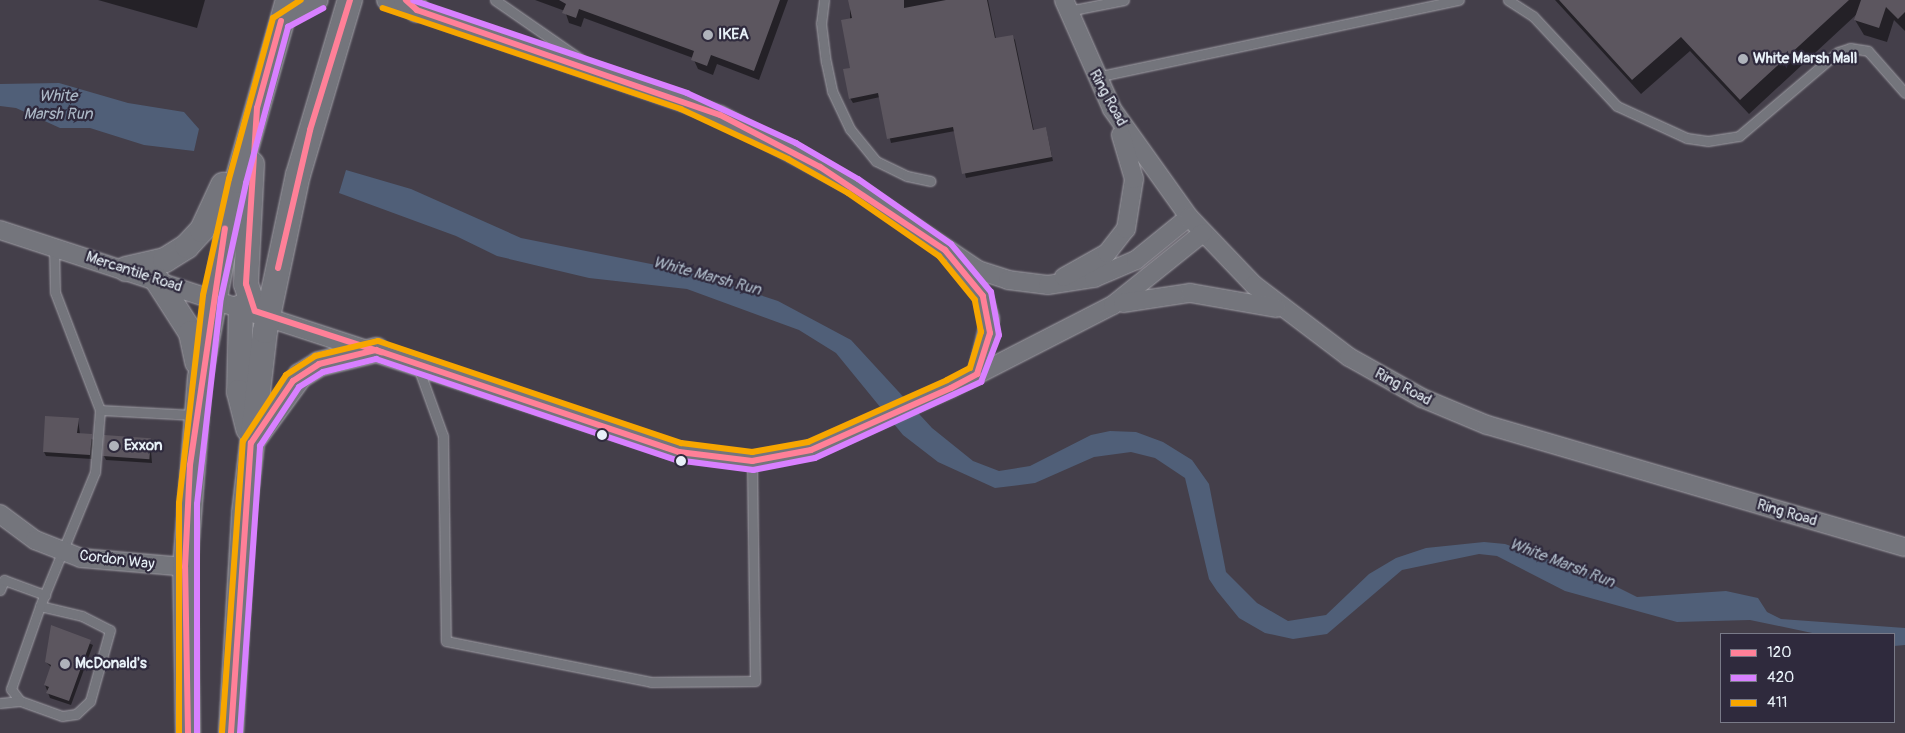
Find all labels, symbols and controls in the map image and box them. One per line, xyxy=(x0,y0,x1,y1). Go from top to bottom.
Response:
place label: IKEA xyxy=(718,26,749,44)
marker: IKEA xyxy=(702,29,714,41)
place label: White Marsh Mall xyxy=(1753,50,1857,68)
marker: White Marsh Mall xyxy=(1737,53,1749,65)
street label: Ring Road xyxy=(1085,67,1131,129)
water label: White Marsh Run xyxy=(23,86,93,124)
street label: Mercantile Road xyxy=(84,248,184,296)
water label: White Marsh Run xyxy=(651,252,763,300)
street label: Ring Road xyxy=(1372,365,1434,409)
unlabelled marker xyxy=(597,430,607,440)
place label: Exxon xyxy=(124,437,162,455)
marker: Exxon xyxy=(108,440,120,452)
unlabelled marker xyxy=(676,456,686,466)
street label: Ring Road xyxy=(1755,496,1819,530)
water label: White Marsh Run xyxy=(1507,534,1617,592)
street label: Cordon Way xyxy=(79,546,155,574)
legend xyxy=(1720,633,1895,723)
text: 120 xyxy=(1767,643,1792,662)
place label: McDonald's xyxy=(75,655,147,673)
marker: McDonald's xyxy=(59,658,71,670)
text: 420 xyxy=(1767,668,1794,687)
text: 411 xyxy=(1767,693,1787,712)

